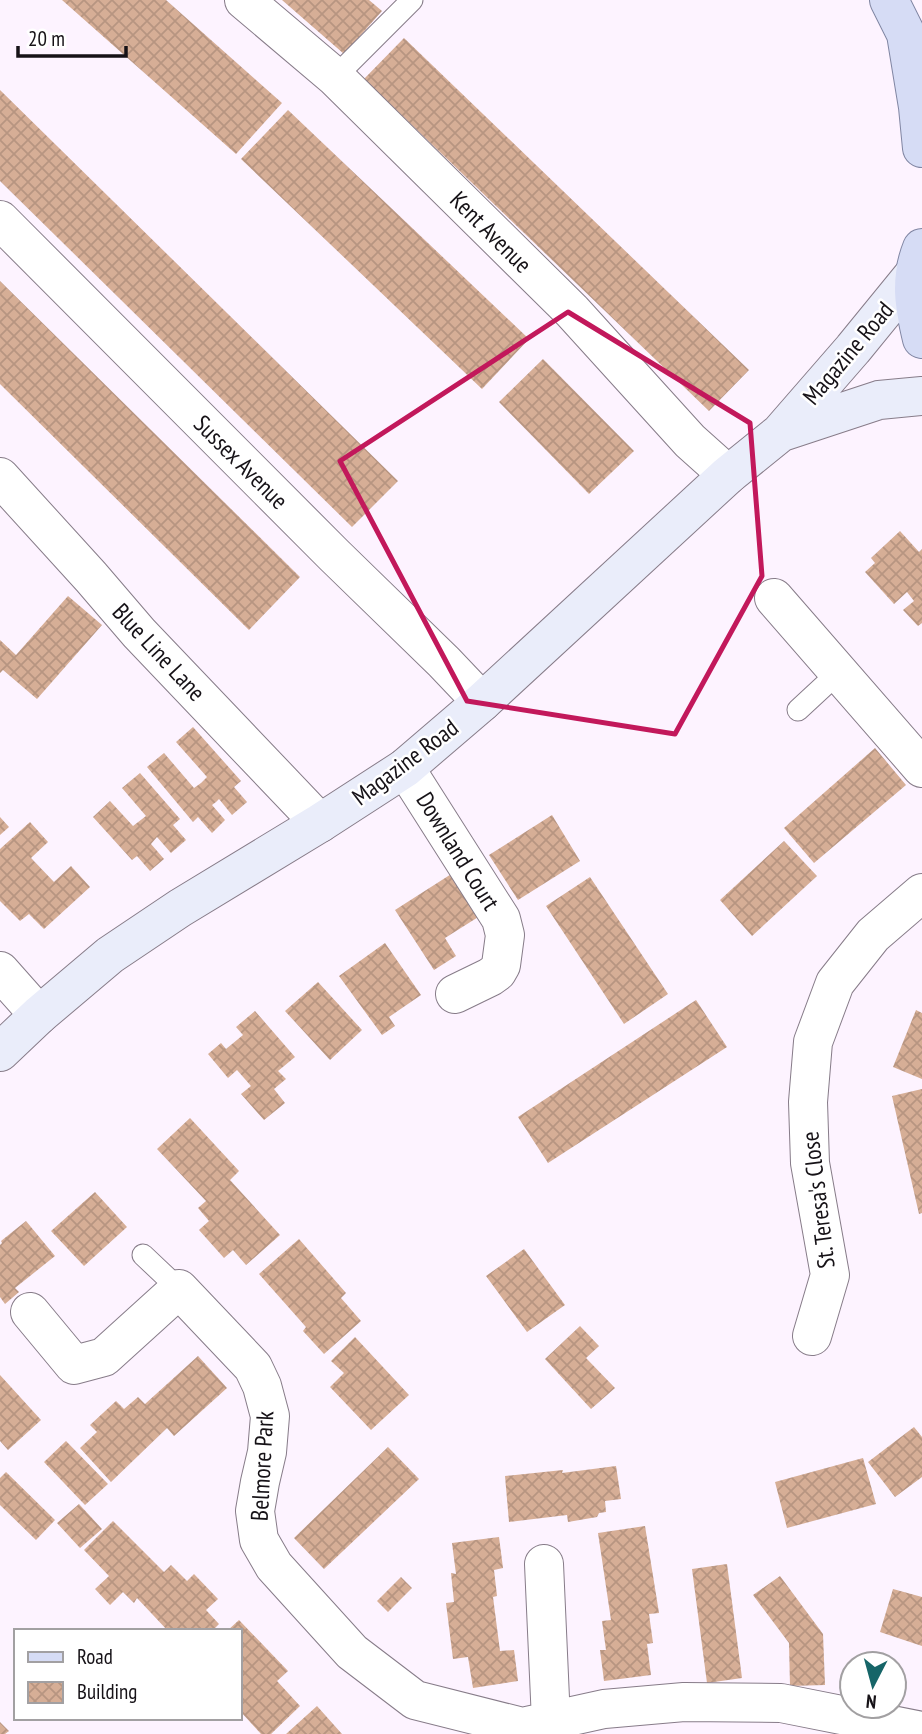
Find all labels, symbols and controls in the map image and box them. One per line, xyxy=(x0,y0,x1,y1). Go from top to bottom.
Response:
scale bar xyxy=(18,14,126,58)
text: 20 m xyxy=(28,25,65,52)
street label: Kent Avenue xyxy=(444,185,538,279)
street label: Magazine Road xyxy=(796,295,900,411)
street label: Sussex Avenue xyxy=(187,408,295,516)
street label: Blue Line Lane xyxy=(106,597,212,707)
street label: Magazine Road xyxy=(346,712,464,812)
street label: Downland Court xyxy=(409,786,507,916)
street label: St. Teresa's Close xyxy=(794,1130,842,1270)
street label: Belmore Park xyxy=(244,1410,280,1522)
legend xyxy=(14,1629,242,1720)
text: Road xyxy=(77,1643,113,1670)
north arrow xyxy=(838,1650,908,1720)
text: Building xyxy=(77,1678,137,1705)
text: N xyxy=(865,1689,878,1714)

